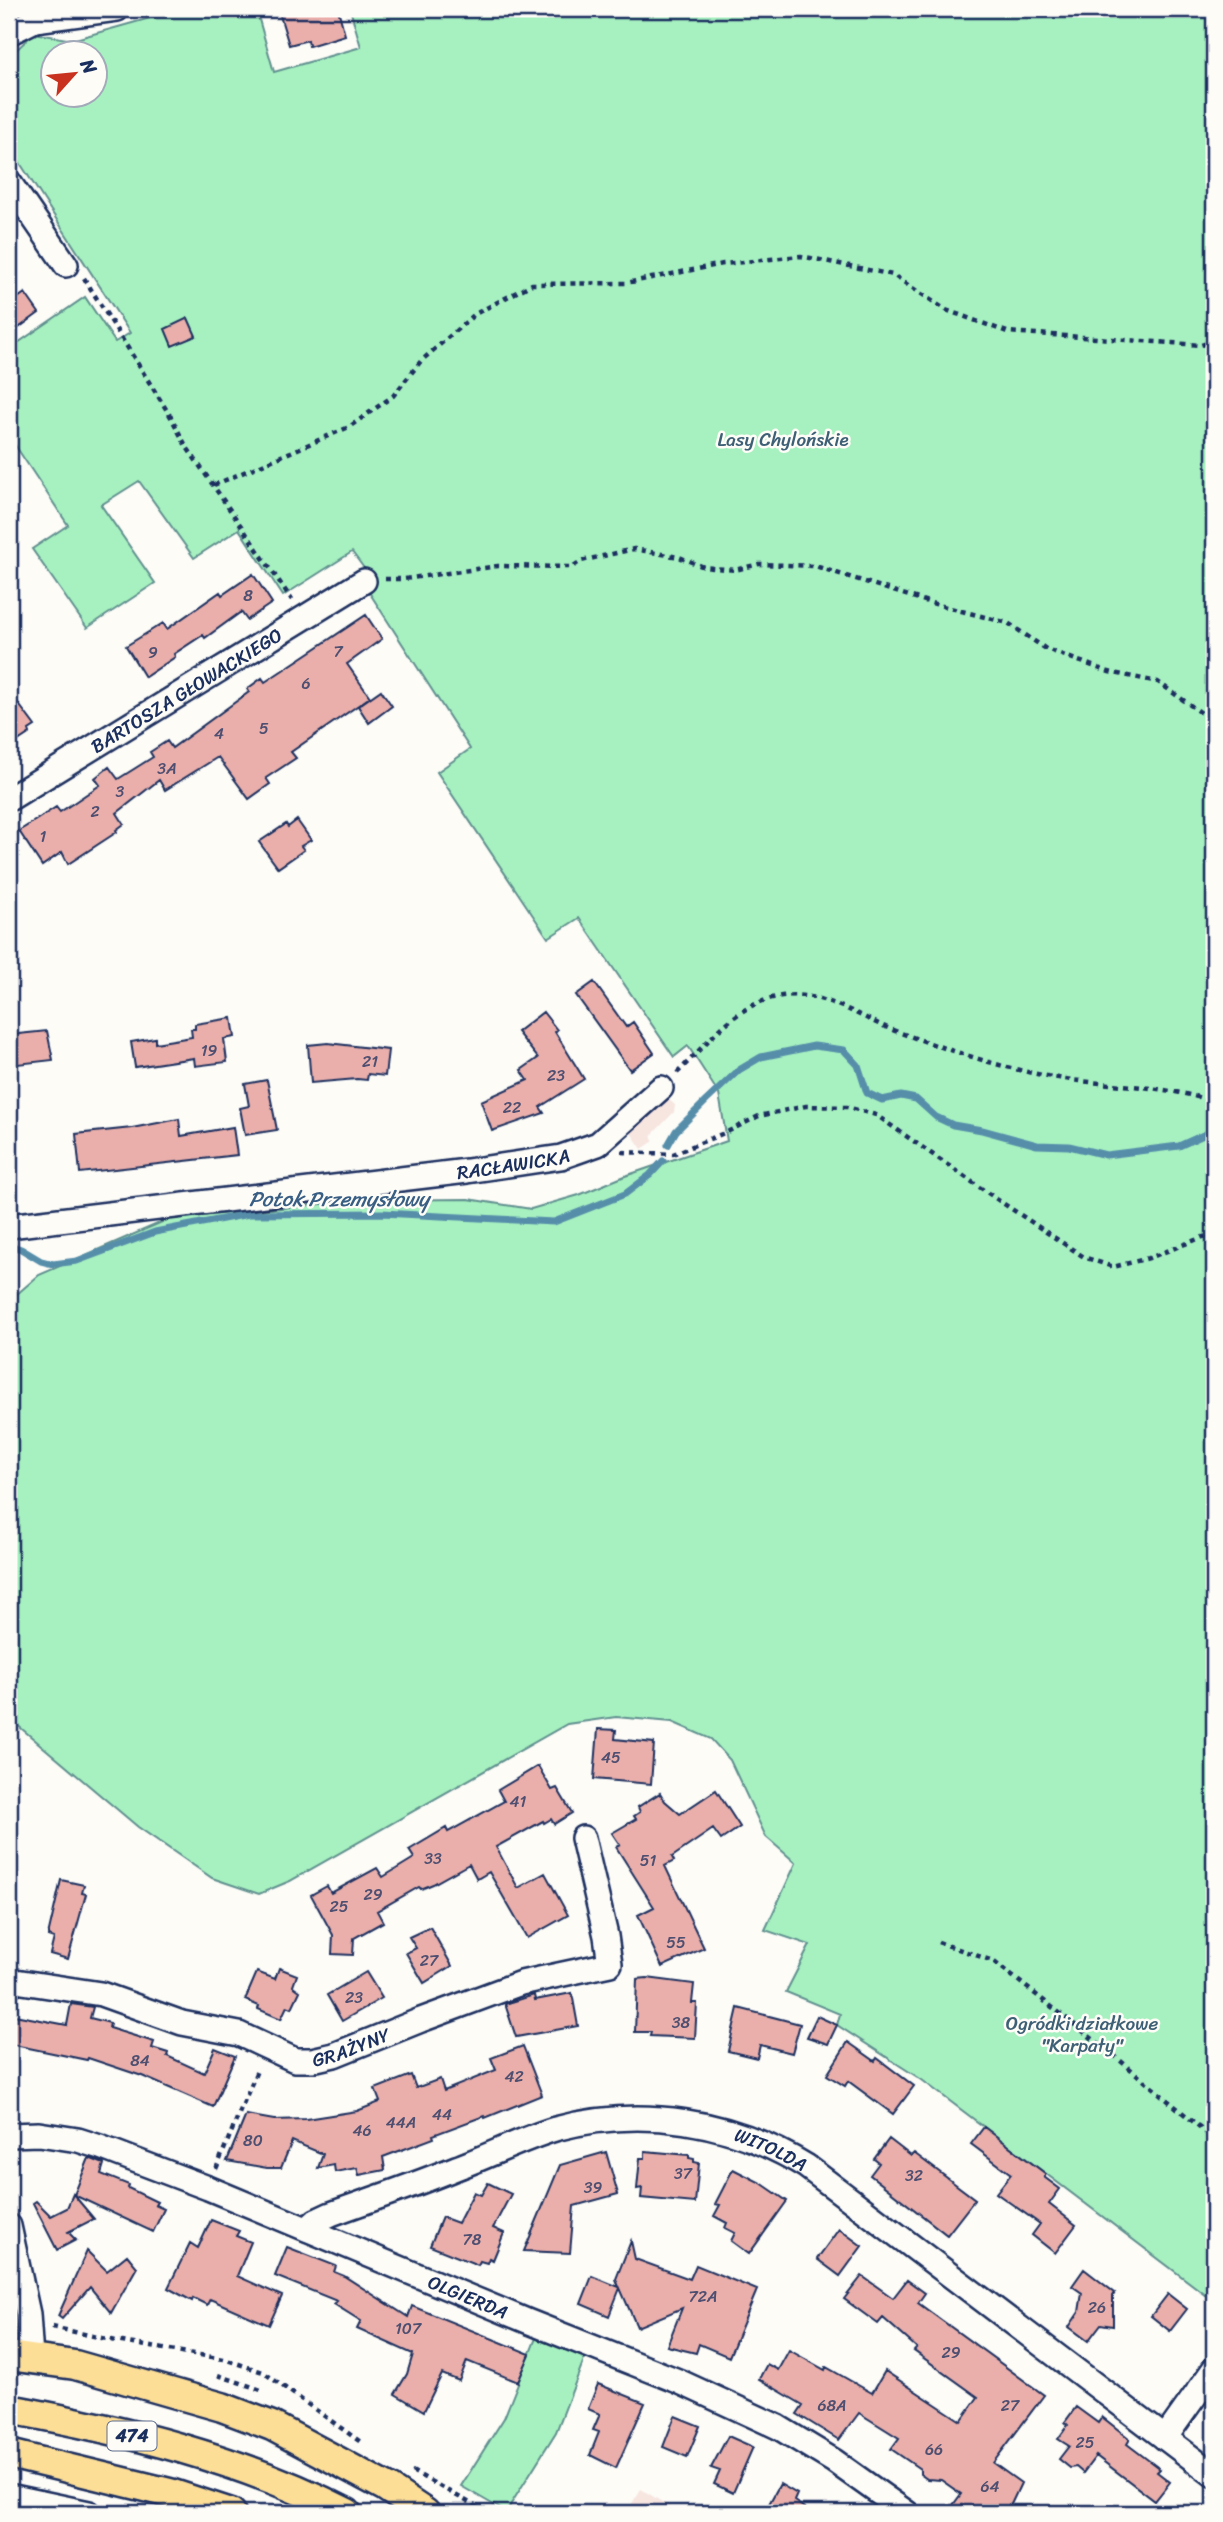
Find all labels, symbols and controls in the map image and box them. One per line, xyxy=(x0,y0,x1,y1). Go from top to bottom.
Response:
north arrow xyxy=(38,38,108,108)
text: N xyxy=(71,52,107,81)
park label: Lasy Chylońskie xyxy=(717,423,849,456)
house number: 8 xyxy=(243,581,253,610)
street label: BARTOSZA GŁOWACKIEGO xyxy=(84,619,289,762)
house number: 7 xyxy=(333,637,343,666)
house number: 9 xyxy=(148,638,158,667)
house number: 6 xyxy=(301,669,311,698)
house number: 5 xyxy=(259,714,269,743)
house number: 4 xyxy=(214,719,224,748)
house number: 3A xyxy=(157,754,177,783)
house number: 3 xyxy=(116,777,125,806)
house number: 2 xyxy=(90,797,100,826)
house number: 1 xyxy=(40,822,47,851)
house number: 19 xyxy=(201,1036,218,1065)
house number: 21 xyxy=(362,1047,378,1076)
house number: 23 xyxy=(547,1061,565,1090)
house number: 22 xyxy=(503,1093,521,1122)
street label: RACŁAWICKA xyxy=(455,1139,575,1189)
water label: Potok Przemysłowy xyxy=(249,1180,432,1218)
house number: 45 xyxy=(601,1743,621,1772)
house number: 41 xyxy=(510,1787,527,1816)
house number: 33 xyxy=(424,1844,442,1873)
house number: 51 xyxy=(640,1846,656,1875)
house number: 29 xyxy=(363,1880,383,1909)
house number: 25 xyxy=(329,1892,349,1921)
house number: 55 xyxy=(666,1928,686,1957)
house number: 27 xyxy=(420,1946,439,1975)
house number: 23 xyxy=(345,1983,363,2012)
park label: Ogródki działkowe "Karpaty" xyxy=(1006,2007,1158,2062)
house number: 38 xyxy=(672,2008,691,2037)
street label: GRAŻYNY xyxy=(309,2017,397,2076)
house number: 84 xyxy=(130,2046,150,2075)
house number: 42 xyxy=(504,2062,524,2091)
house number: 44 xyxy=(432,2100,452,2129)
house number: 44A xyxy=(386,2108,416,2137)
house number: 46 xyxy=(352,2116,372,2145)
street label: WITOLDA xyxy=(730,2118,814,2180)
house number: 80 xyxy=(243,2126,263,2155)
house number: 37 xyxy=(674,2159,693,2188)
house number: 32 xyxy=(905,2161,923,2190)
house number: 39 xyxy=(584,2173,602,2202)
house number: 78 xyxy=(463,2225,482,2254)
street label: OLGIERDA xyxy=(423,2265,513,2328)
house number: 72A xyxy=(689,2282,717,2311)
house number: 26 xyxy=(1088,2293,1106,2322)
house number: 107 xyxy=(395,2314,422,2343)
house number: 29 xyxy=(941,2338,961,2367)
house number: 68A xyxy=(817,2391,847,2420)
house number: 27 xyxy=(1001,2391,1020,2420)
road number: 474 xyxy=(108,2422,156,2450)
house number: 25 xyxy=(1075,2428,1095,2457)
house number: 66 xyxy=(925,2435,943,2464)
house number: 64 xyxy=(980,2472,1000,2501)

